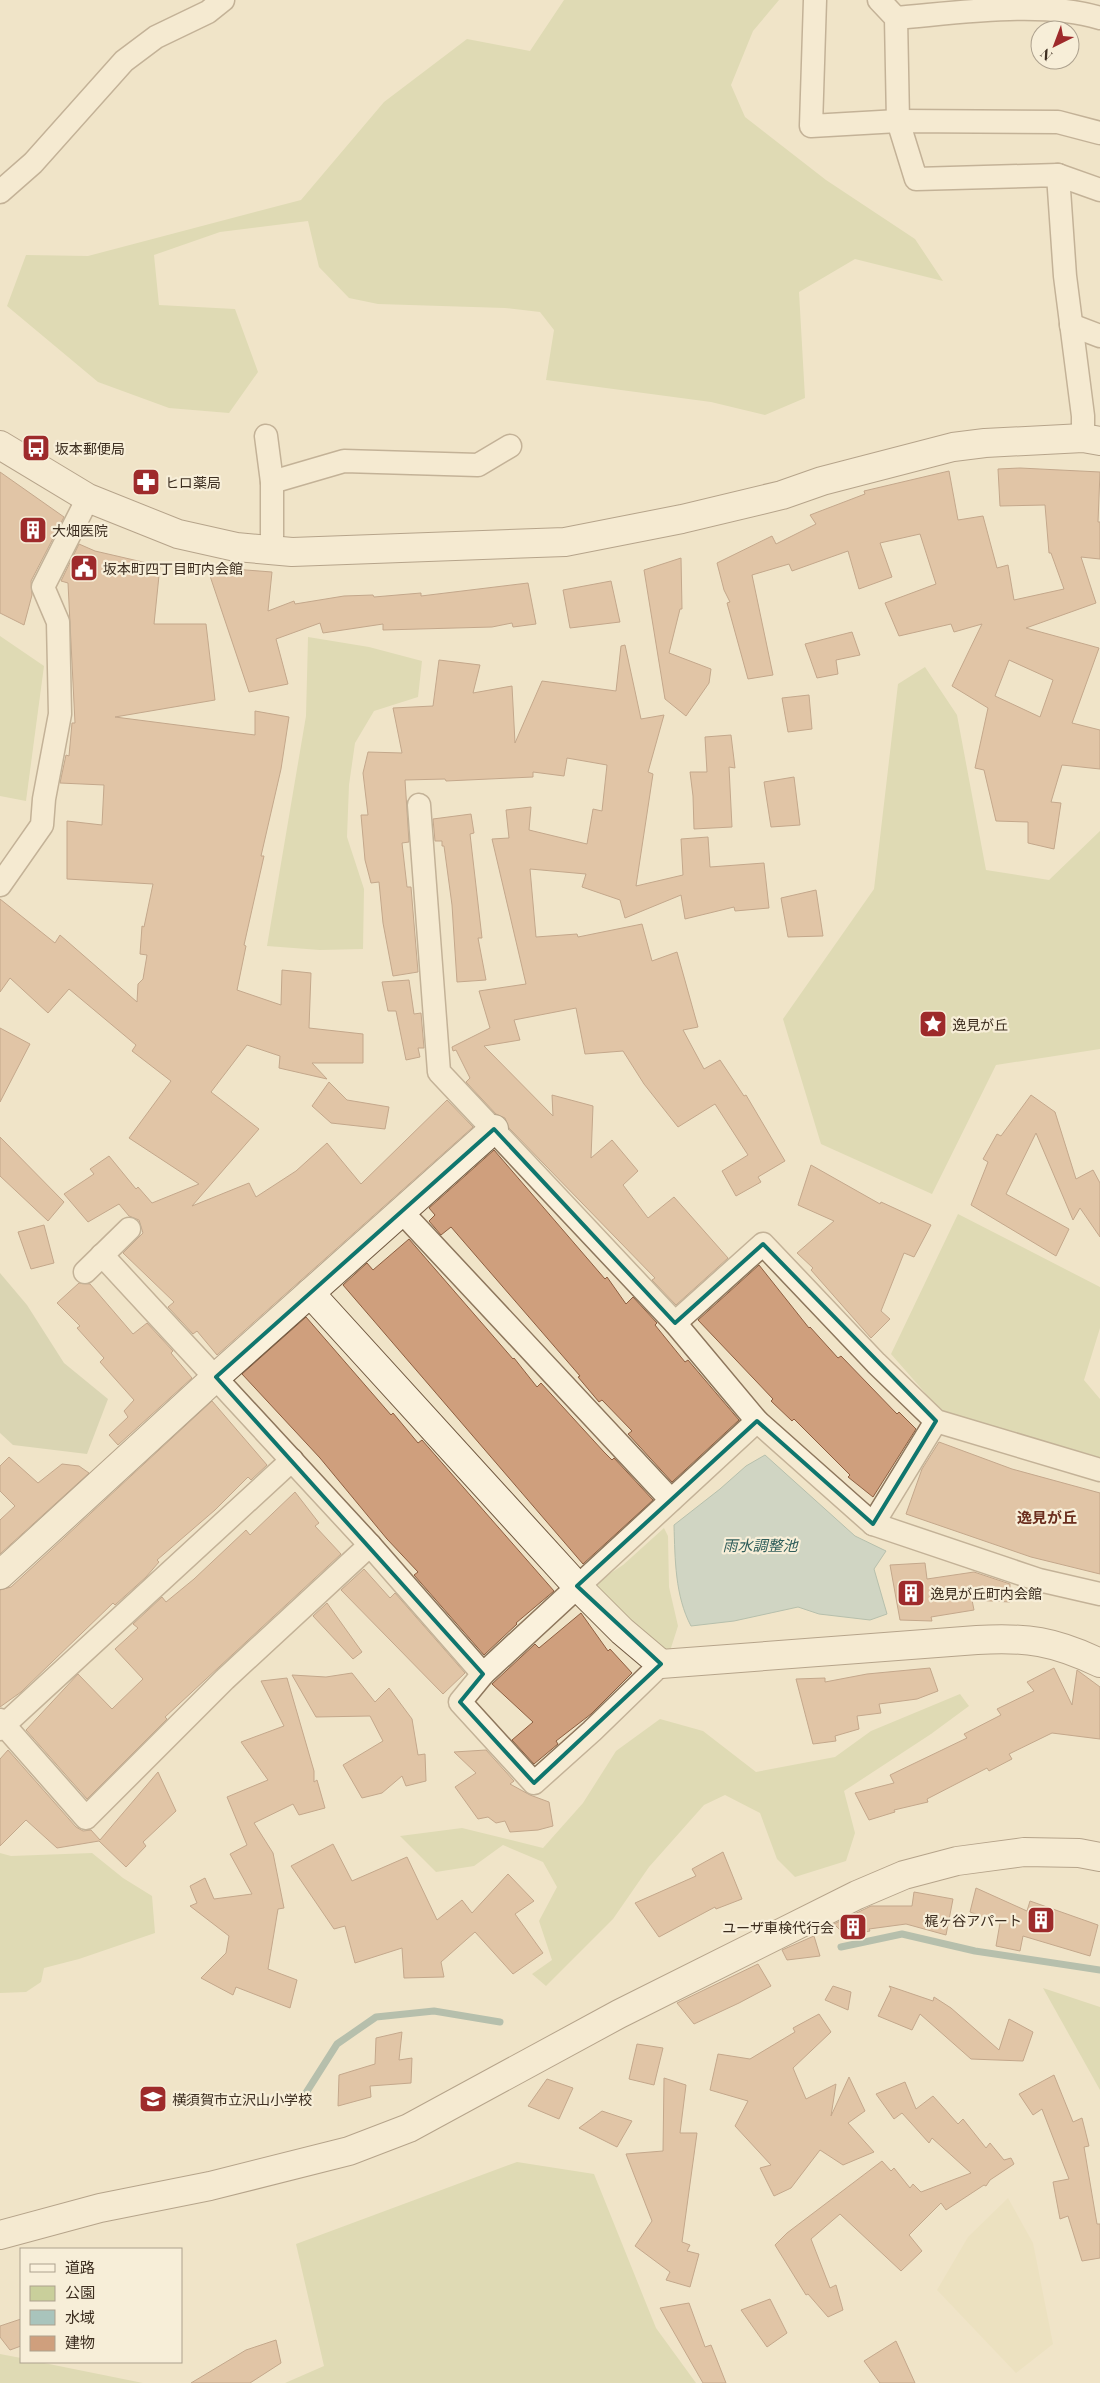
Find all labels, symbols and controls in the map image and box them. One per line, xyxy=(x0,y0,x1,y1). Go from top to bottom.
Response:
north arrow xyxy=(1030,20,1080,70)
text: N xyxy=(1036,45,1056,65)
bus stop icon: 坂本郵便局 xyxy=(21,433,51,463)
place label: 坂本郵便局 xyxy=(55,439,125,458)
pharmacy icon: ヒロ薬局 xyxy=(131,467,161,497)
place label: ヒロ薬局 xyxy=(165,473,221,492)
building icon: 大畑医院 xyxy=(18,515,48,545)
place label: 大畑医院 xyxy=(52,521,108,540)
public building icon: 坂本町四丁目町内会館 xyxy=(69,553,99,583)
place label: 坂本町四丁目町内会館 xyxy=(103,559,243,578)
place icon: 逸見が丘 xyxy=(918,1009,948,1039)
place label: 逸見が丘 xyxy=(952,1015,1008,1034)
district label: 逸見が丘 xyxy=(1017,1507,1077,1527)
water label: 雨水調整池 xyxy=(722,1535,799,1555)
building icon: 逸見が丘町内会館 xyxy=(896,1578,926,1608)
place label: 逸見が丘町内会館 xyxy=(930,1584,1042,1603)
building icon: 梶ヶ谷アパート xyxy=(1026,1905,1056,1935)
place label: 梶ヶ谷アパート xyxy=(924,1911,1022,1930)
building icon: ユーザ車検代行会 xyxy=(838,1912,868,1942)
place label: ユーザ車検代行会 xyxy=(722,1918,834,1937)
school or university icon: 横須賀市立沢山小学校 xyxy=(138,2084,168,2114)
place label: 横須賀市立沢山小学校 xyxy=(172,2090,312,2109)
legend xyxy=(20,2248,182,2363)
text: 道路 xyxy=(65,2257,95,2277)
text: 公園 xyxy=(65,2282,95,2302)
text: 水域 xyxy=(65,2307,95,2327)
text: 建物 xyxy=(65,2332,95,2352)

